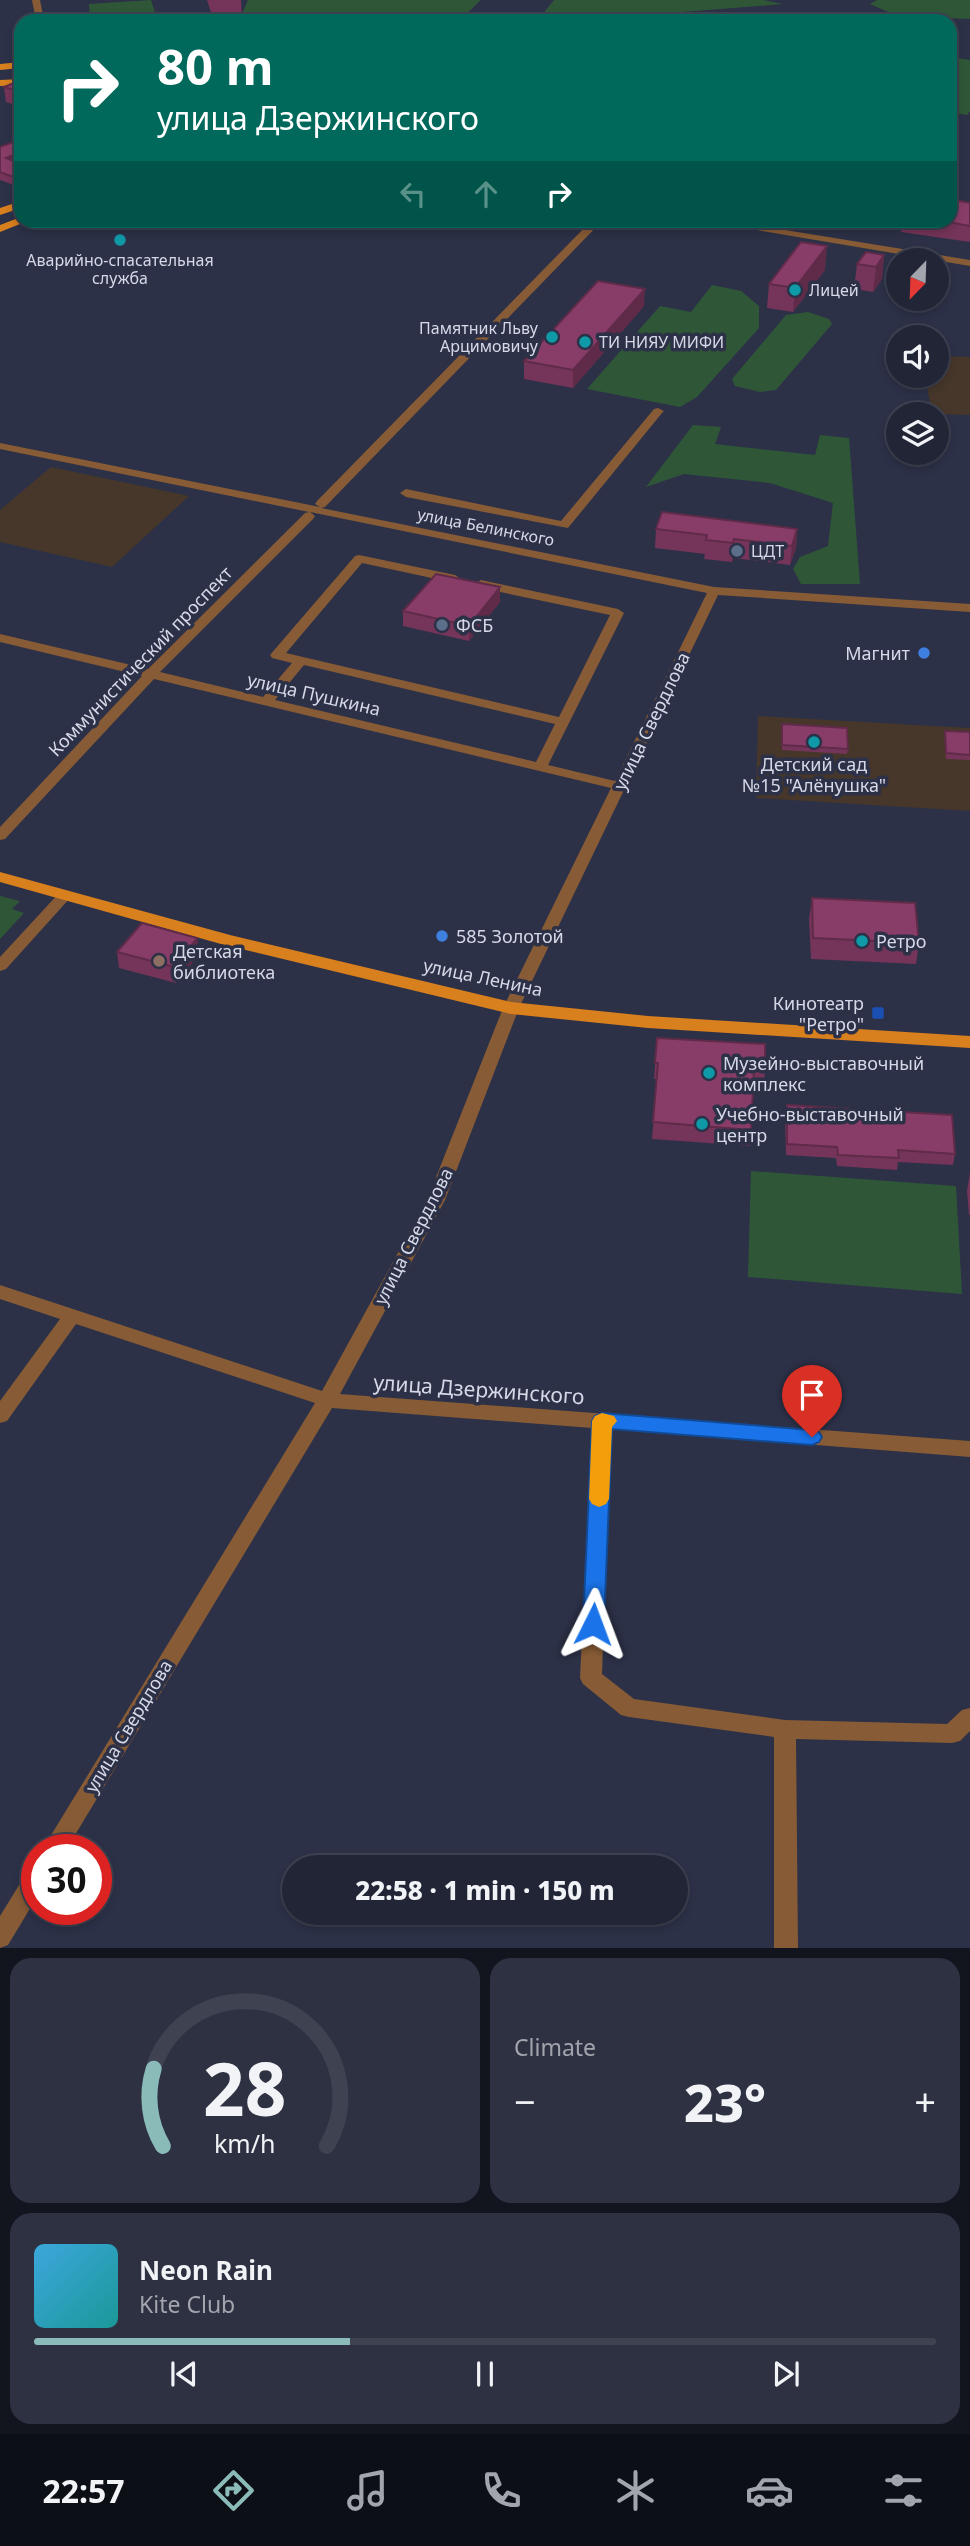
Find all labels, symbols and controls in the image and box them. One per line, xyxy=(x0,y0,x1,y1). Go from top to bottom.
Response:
text: 80 m xyxy=(157,33,274,99)
icon: right xyxy=(42,42,133,133)
text: улица Дзержинского xyxy=(157,96,479,139)
icon: left xyxy=(394,175,432,213)
icon: ahead xyxy=(467,175,505,213)
icon: right xyxy=(540,175,578,213)
marker: Аварийно-спасательная служба xyxy=(112,232,128,248)
north arrow xyxy=(886,248,948,312)
map controls xyxy=(886,248,949,465)
place label: Аварийно-спасательная служба xyxy=(26,249,214,289)
place label: Лицей xyxy=(809,279,859,301)
marker: Лицей xyxy=(787,282,803,298)
place label: Памятник Льву Арцимовичу xyxy=(419,317,539,357)
button: sound xyxy=(886,325,949,388)
marker: Памятник Льву Арцимовичу xyxy=(544,329,560,345)
place label: ТИ НИЯУ МИФИ xyxy=(599,331,724,353)
marker: ТИ НИЯУ МИФИ xyxy=(577,334,593,350)
button: layers xyxy=(886,402,949,465)
street label: улица Белинского xyxy=(416,503,556,551)
place label: ЦДТ xyxy=(751,540,784,562)
marker: ЦДТ xyxy=(729,543,745,559)
street label: Коммунистический проспект xyxy=(43,560,238,761)
place label: ФСБ xyxy=(456,613,493,637)
marker: ФСБ xyxy=(434,617,450,633)
place label: Магнит xyxy=(845,641,911,665)
marker: Магнит xyxy=(916,645,932,661)
street label: улица Свердлова xyxy=(607,648,695,794)
street label: улица Пушкина xyxy=(245,667,383,721)
marker: Детский сад №15 "Алёнушка" xyxy=(806,734,822,750)
place label: Детский сад №15 "Алёнушка" xyxy=(742,752,886,797)
place label: 585 Золотой xyxy=(456,924,564,948)
marker: 585 Золотой xyxy=(434,928,450,944)
place label: Ретро xyxy=(876,929,926,953)
marker: Ретро xyxy=(854,933,870,949)
place label: Детская библиотека xyxy=(173,939,275,984)
marker: Детская библиотека xyxy=(151,953,167,969)
street label: улица Ленина xyxy=(421,953,545,1001)
place label: Кинотеатр "Ретро" xyxy=(773,991,864,1036)
marker: Кинотеатр "Ретро" xyxy=(870,1005,886,1021)
place label: Музейно-выставочный комплекс xyxy=(723,1051,924,1096)
marker: Музейно-выставочный комплекс xyxy=(701,1065,717,1081)
place label: Учебно-выставочный центр xyxy=(716,1102,904,1147)
marker: Учебно-выставочный центр xyxy=(694,1116,710,1132)
street label: улица Свердлова xyxy=(368,1163,458,1309)
pin xyxy=(782,1365,842,1437)
street label: улица Дзержинского xyxy=(373,1368,585,1410)
icon: arrive xyxy=(793,1376,831,1414)
position arrow xyxy=(556,1587,630,1661)
street label: улица Свердлова xyxy=(79,1655,177,1797)
speed limit sign: 30 xyxy=(21,1834,112,1925)
text: 22:58 · 1 min · 150 m xyxy=(355,1872,615,1908)
text: Climate xyxy=(514,2031,596,2063)
text: 28 xyxy=(203,2039,287,2138)
text: 23° xyxy=(684,2066,766,2137)
text: − xyxy=(514,2075,536,2127)
text: + xyxy=(914,2075,936,2127)
text: km/h xyxy=(214,2126,276,2160)
text: Neon Rain xyxy=(139,2252,273,2288)
text: Kite Club xyxy=(139,2288,235,2320)
icon: previous xyxy=(165,2355,203,2393)
icon: pause xyxy=(466,2355,504,2393)
icon: next xyxy=(767,2355,805,2393)
icon: directions xyxy=(209,2466,258,2515)
icon: music xyxy=(343,2466,392,2515)
icon: phone xyxy=(477,2466,526,2515)
icon: climate xyxy=(611,2466,660,2515)
icon: car xyxy=(745,2466,794,2515)
icon: filters xyxy=(879,2466,928,2515)
text: 22:57 xyxy=(42,2469,125,2512)

